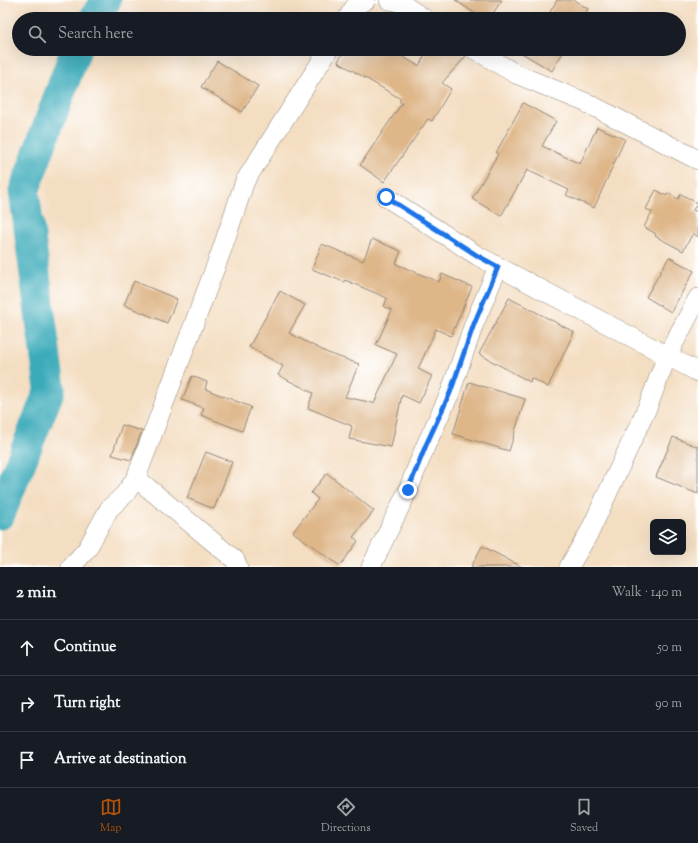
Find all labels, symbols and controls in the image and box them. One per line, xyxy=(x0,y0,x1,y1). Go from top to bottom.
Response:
search box xyxy=(12,12,686,56)
icon: search xyxy=(26,23,48,45)
text: Search here xyxy=(58,24,133,45)
route start xyxy=(377,188,395,206)
route end xyxy=(399,481,417,499)
map controls xyxy=(650,519,686,555)
button: layers xyxy=(650,519,686,555)
text: 2 min xyxy=(16,581,57,605)
text: Walk · 140 m xyxy=(611,584,682,602)
icon: ahead xyxy=(16,637,38,659)
text: Continue xyxy=(54,637,116,658)
text: 50 m xyxy=(657,639,682,657)
icon: right xyxy=(16,693,38,715)
text: Turn right xyxy=(54,693,120,714)
text: 90 m xyxy=(655,695,682,713)
icon: arrive xyxy=(16,749,38,771)
text: Arrive at destination xyxy=(54,749,187,770)
tab: Map xyxy=(100,796,122,836)
tab: Directions xyxy=(321,796,371,836)
tab: Saved xyxy=(570,796,598,836)

